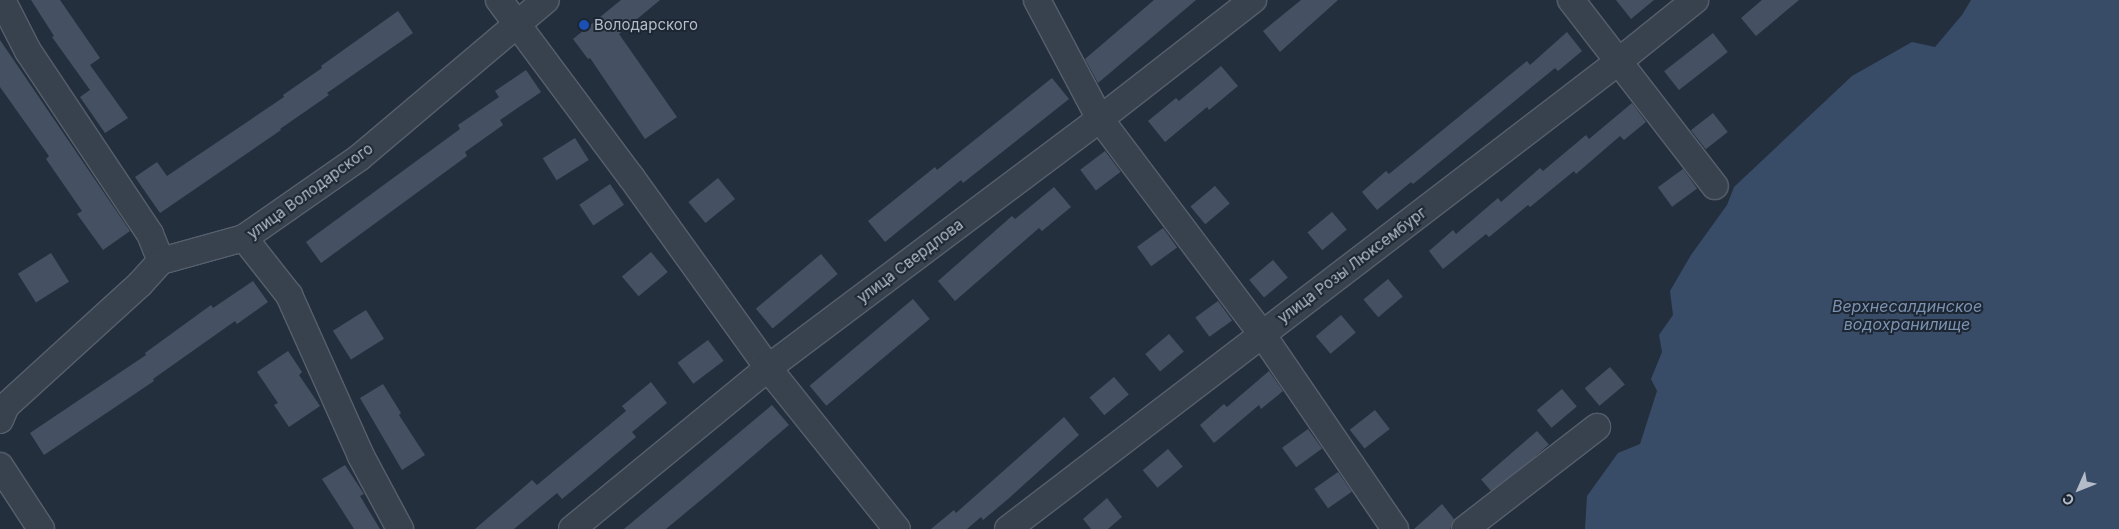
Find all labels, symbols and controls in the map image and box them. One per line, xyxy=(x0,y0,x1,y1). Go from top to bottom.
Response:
place label: Володарского xyxy=(594,16,698,34)
marker: Володарского xyxy=(578,19,590,31)
street label: улица Володарского xyxy=(244,139,376,243)
street label: улица Розы Люксембург xyxy=(1274,203,1430,327)
street label: улица Свердлова xyxy=(853,215,967,307)
water label: Верхнесалдинское водохранилище xyxy=(1832,296,1982,334)
north arrow xyxy=(2054,464,2104,514)
text: С xyxy=(2058,490,2078,509)

